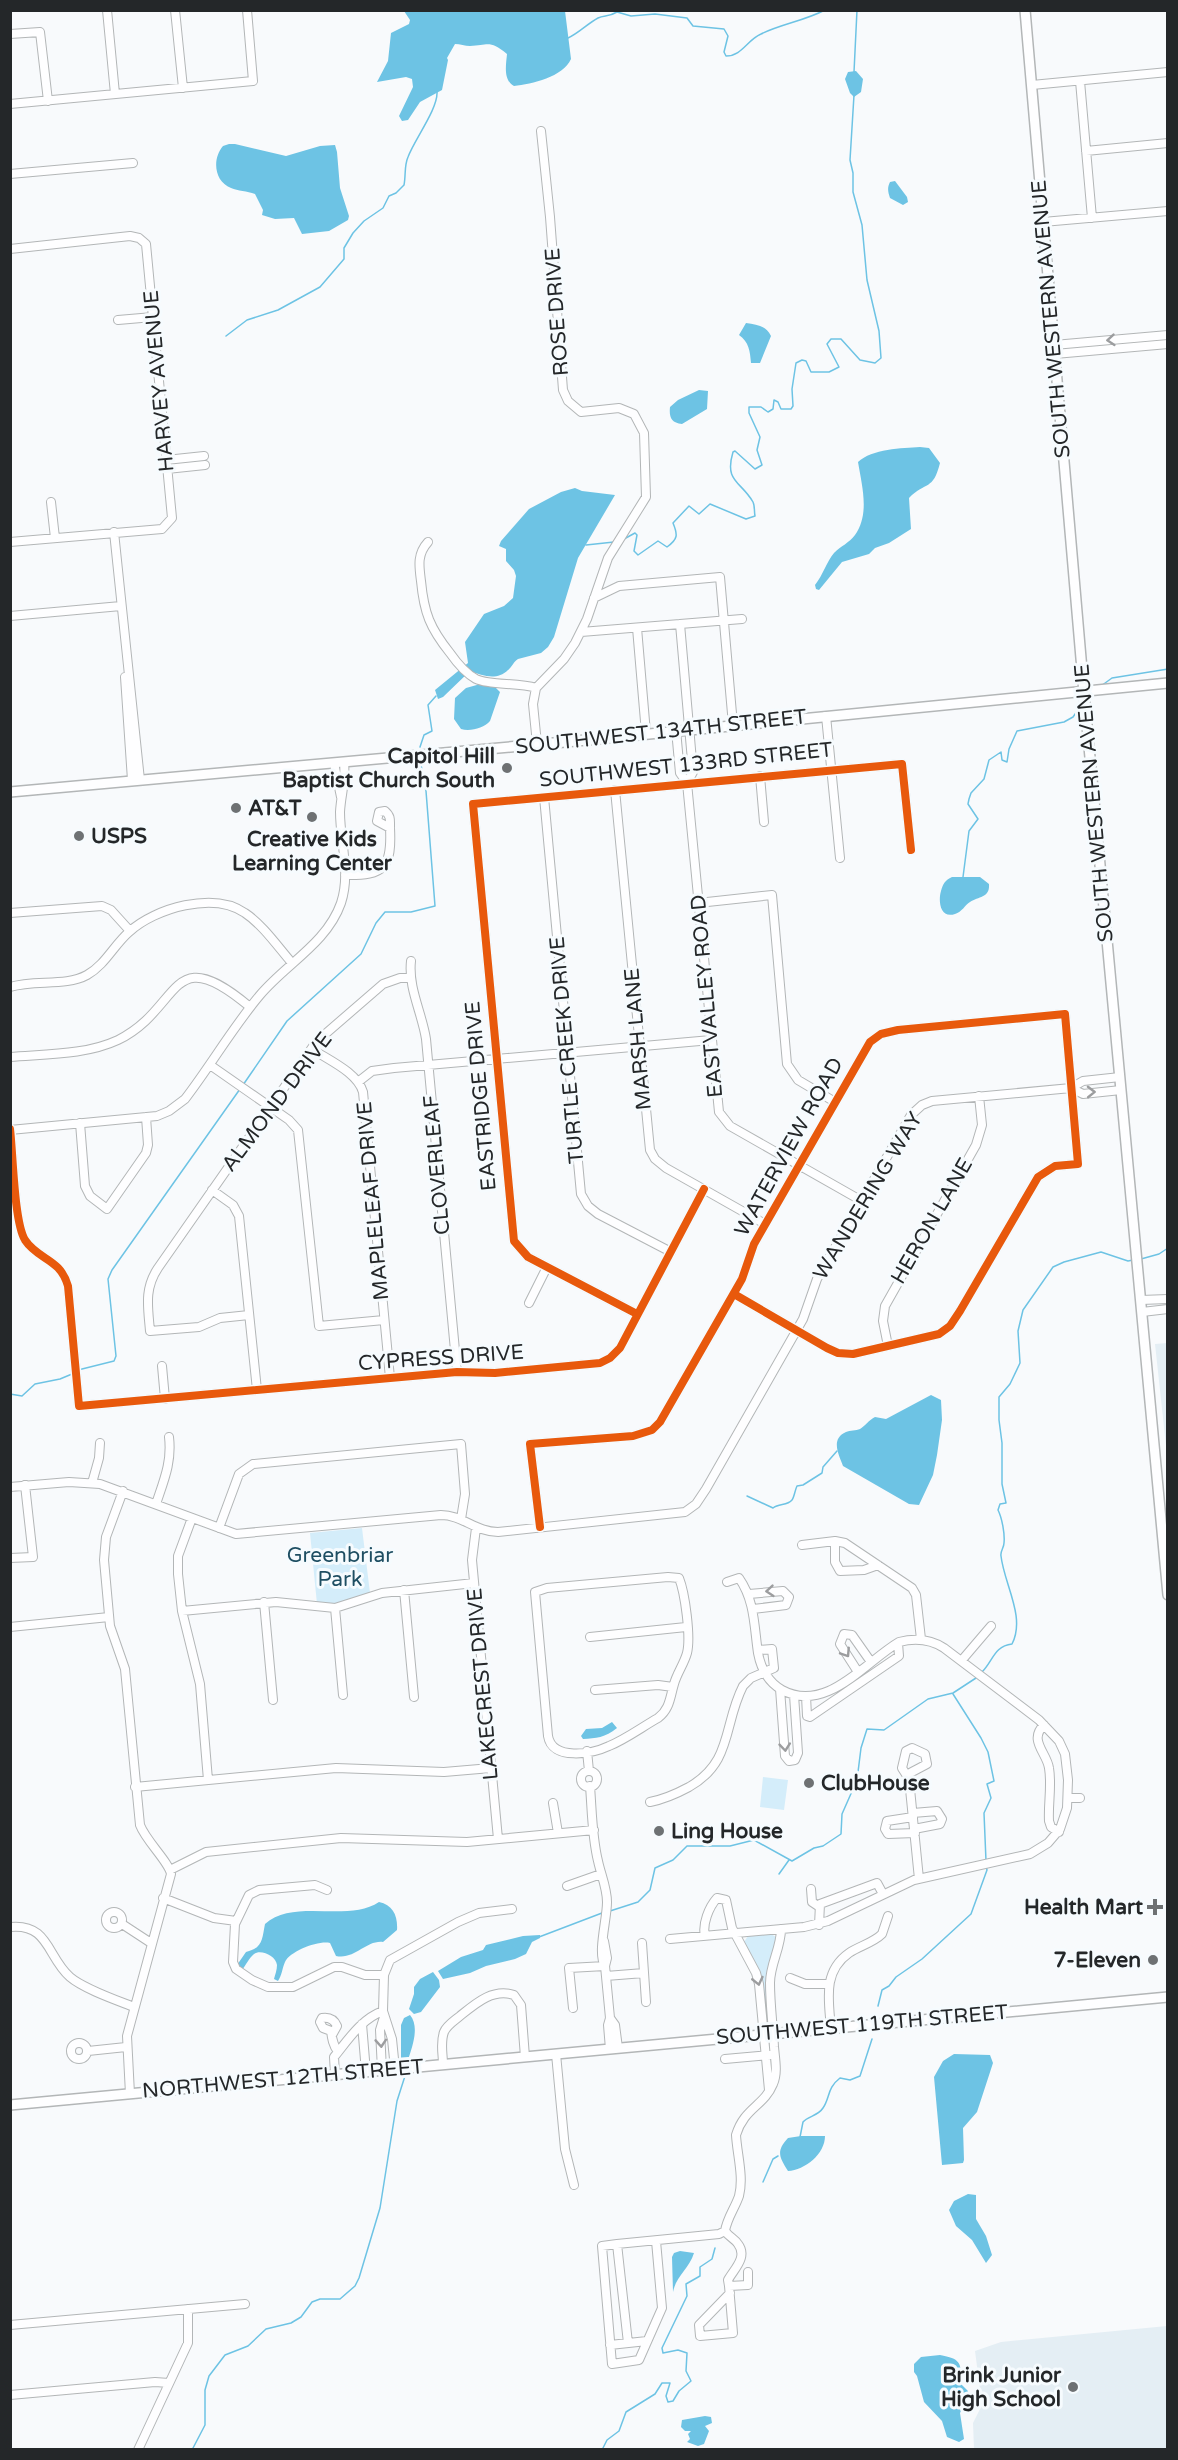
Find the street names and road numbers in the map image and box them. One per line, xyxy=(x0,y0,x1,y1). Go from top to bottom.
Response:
street label: SOUTH WESTERN AVENUE xyxy=(1026,179,1076,459)
street label: ROSE DRIVE xyxy=(540,247,574,377)
street label: HARVEY AVENUE xyxy=(139,289,179,473)
street label: SOUTH WESTERN AVENUE xyxy=(1069,663,1119,943)
street label: SOUTHWEST 134TH STREET xyxy=(514,704,808,760)
street label: SOUTHWEST 133RD STREET xyxy=(538,737,834,793)
street label: EASTVALLEY ROAD xyxy=(686,893,728,1099)
street label: TURTLE CREEK DRIVE xyxy=(545,935,589,1165)
street label: MARSH LANE xyxy=(619,967,657,1111)
street label: EASTRIDGE DRIVE xyxy=(460,1000,502,1192)
street label: ALMOND DRIVE xyxy=(217,1027,337,1177)
street label: WATERVIEW ROAD xyxy=(729,1053,849,1241)
street label: CLOVERLEAF xyxy=(418,1094,456,1236)
street label: MAPLELEAF DRIVE xyxy=(352,1100,394,1302)
street label: WANDERING WAY xyxy=(808,1108,928,1284)
street label: HERON LANE xyxy=(886,1154,978,1288)
street label: CYPRESS DRIVE xyxy=(357,1340,525,1376)
street label: LAKECREST DRIVE xyxy=(462,1587,504,1781)
street label: SOUTHWEST 119TH STREET xyxy=(715,2000,1009,2050)
street label: NORTHWEST 12TH STREET xyxy=(141,2054,425,2104)

